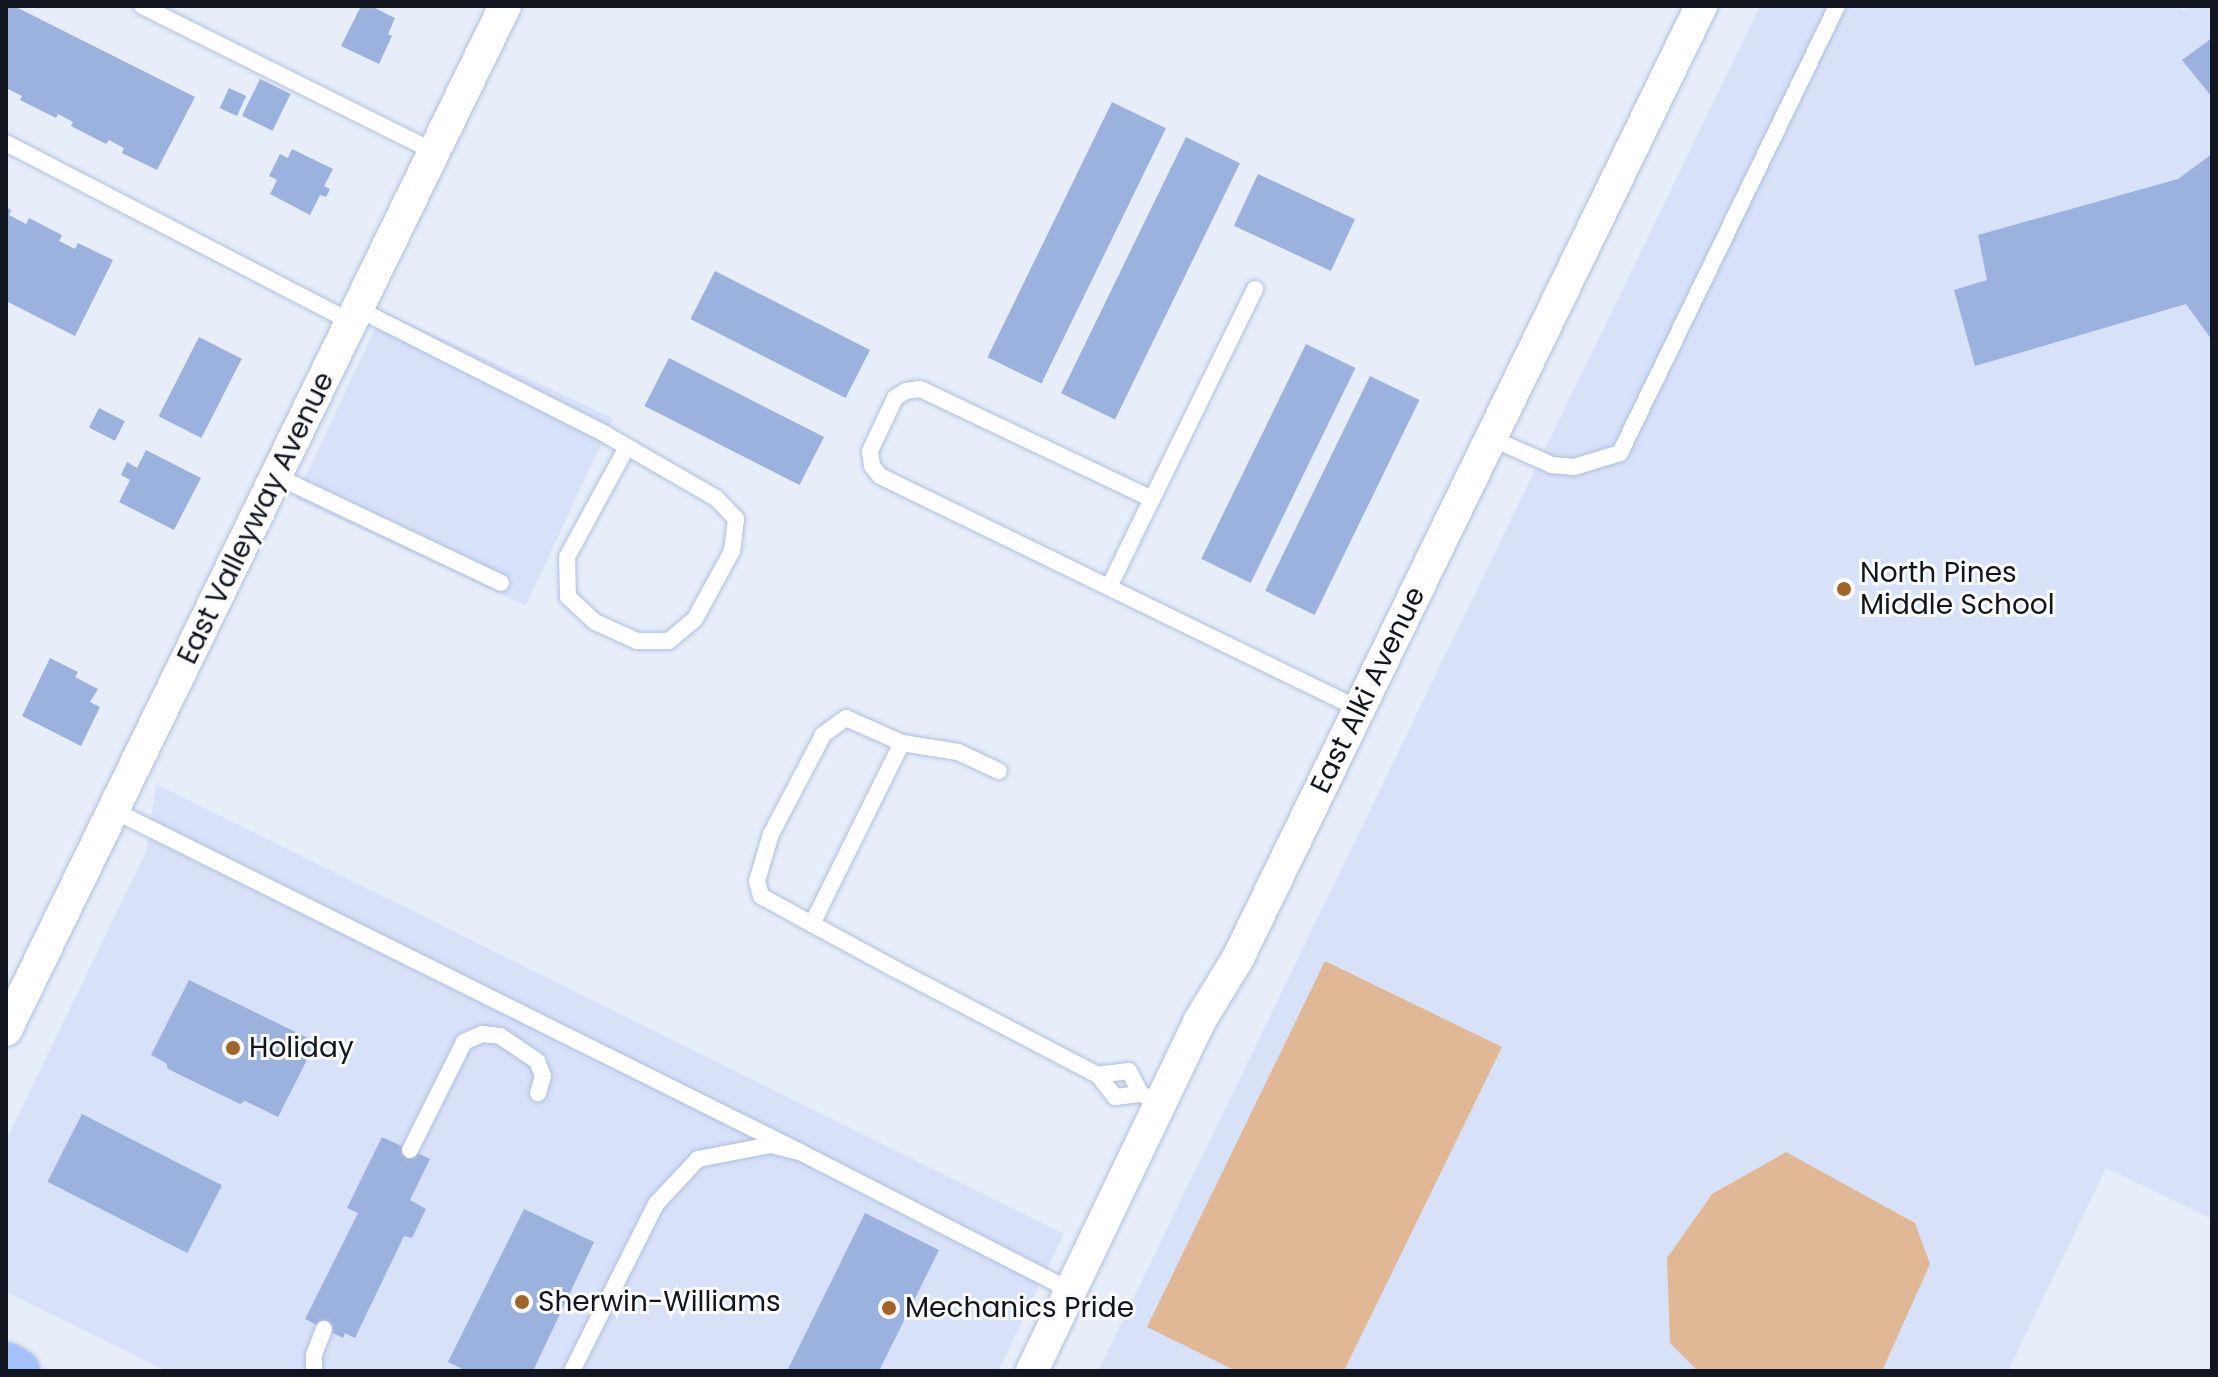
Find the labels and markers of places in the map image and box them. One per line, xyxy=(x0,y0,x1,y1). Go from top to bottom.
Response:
place label: North Pines Middle School xyxy=(1860,556,2055,622)
marker: North Pines Middle School xyxy=(1835,580,1853,598)
place label: Holiday xyxy=(249,1031,354,1065)
marker: Holiday xyxy=(224,1039,242,1057)
place label: Sherwin-Williams xyxy=(538,1285,781,1319)
place label: Mechanics Pride xyxy=(905,1291,1134,1325)
marker: Sherwin-Williams xyxy=(513,1293,531,1311)
marker: Mechanics Pride xyxy=(880,1299,898,1317)

